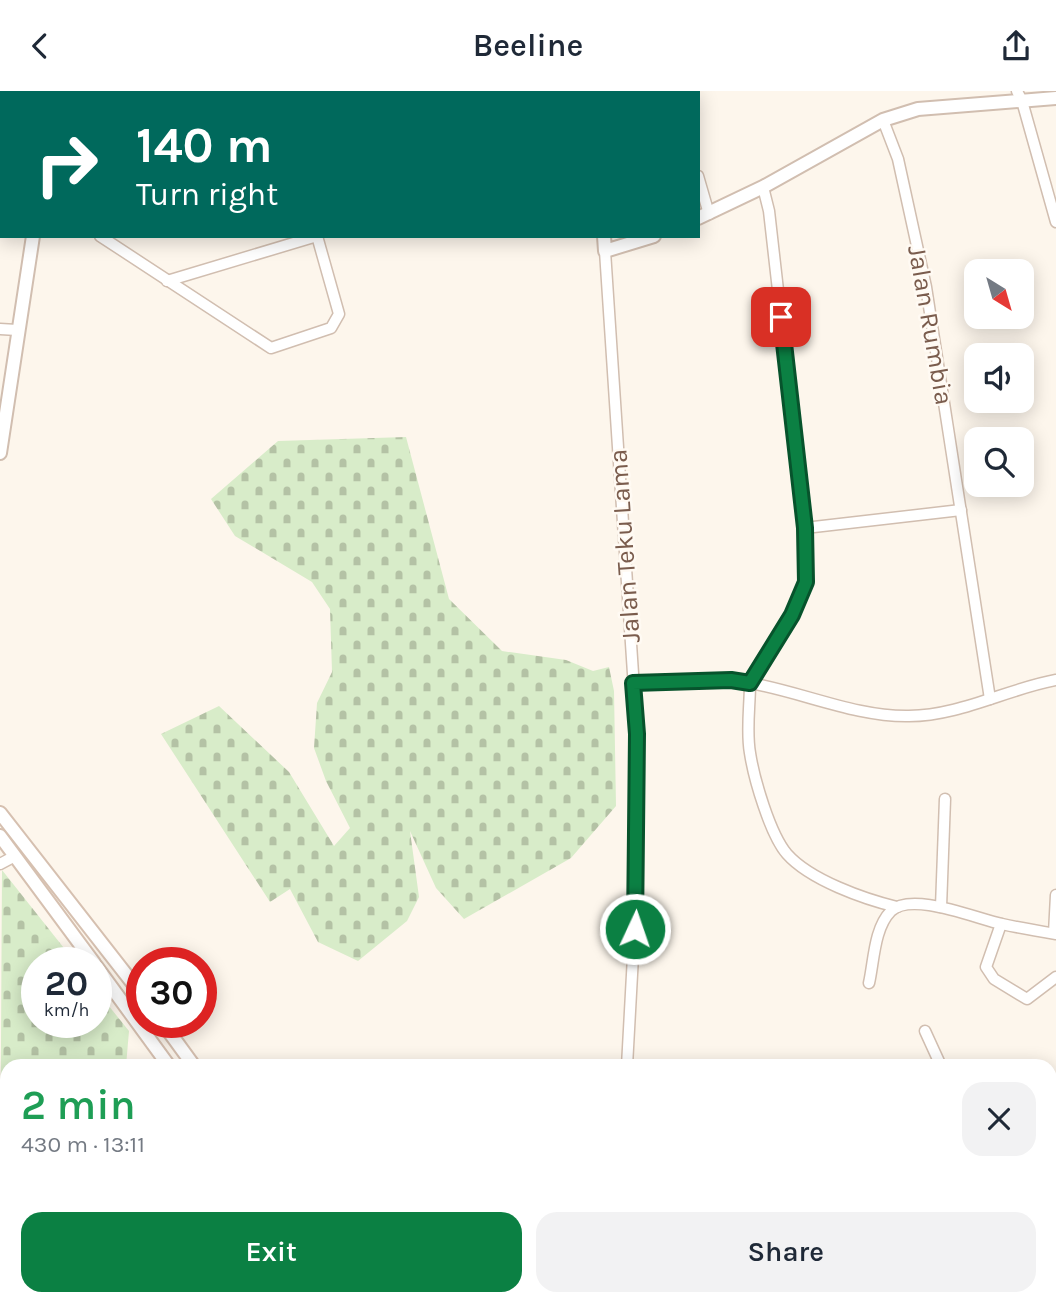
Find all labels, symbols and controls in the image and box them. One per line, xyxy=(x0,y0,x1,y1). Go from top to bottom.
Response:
icon: back xyxy=(21,27,59,65)
text: Beeline xyxy=(473,27,583,64)
icon: share xyxy=(997,27,1035,65)
text: 140 m xyxy=(136,117,273,174)
icon: right xyxy=(21,119,112,210)
text: Turn right xyxy=(136,176,278,213)
street label: Jalan Rumbia xyxy=(901,243,960,407)
north arrow xyxy=(964,259,1034,329)
map controls xyxy=(964,259,1034,497)
pin xyxy=(751,287,811,347)
icon: arrive xyxy=(762,298,800,336)
button: sound xyxy=(964,343,1034,413)
button: search xyxy=(964,427,1034,497)
street label: Jalan Teku Lama xyxy=(602,448,647,644)
position arrow xyxy=(598,892,672,966)
speed limit sign: 30 xyxy=(126,947,217,1038)
text: 20 xyxy=(45,963,88,1004)
text: km/h xyxy=(44,999,89,1021)
text: 2 min xyxy=(21,1080,136,1130)
button: close xyxy=(962,1082,1036,1156)
text: 430 m · 13:11 xyxy=(21,1131,145,1158)
button: Exit xyxy=(21,1212,522,1292)
button: Share xyxy=(536,1212,1036,1292)

